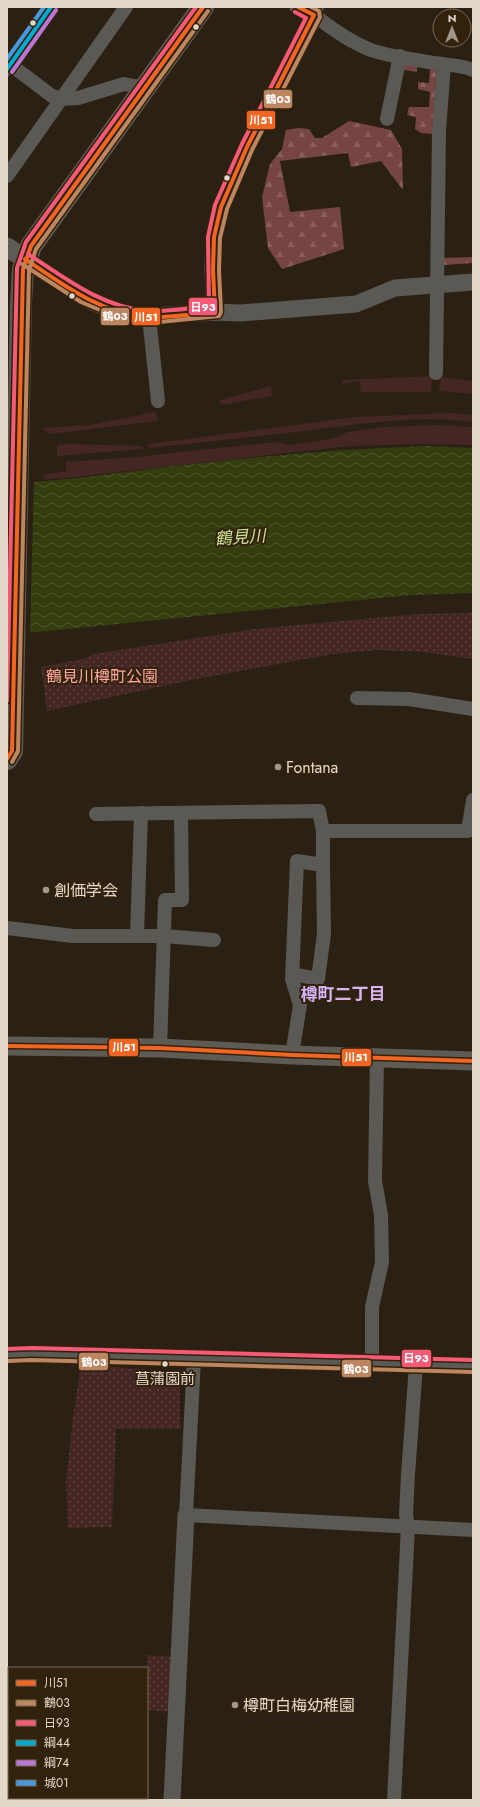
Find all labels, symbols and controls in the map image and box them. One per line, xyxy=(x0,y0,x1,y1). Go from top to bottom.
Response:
north arrow xyxy=(432,8,472,48)
text: N xyxy=(448,10,456,26)
unlabelled marker xyxy=(28,18,38,28)
unlabelled marker xyxy=(191,22,201,32)
line badge: 鶴03 xyxy=(263,89,293,109)
text: 鶴03 xyxy=(264,91,291,107)
line badge: 川51 xyxy=(246,110,276,130)
text: 川51 xyxy=(249,112,273,128)
unlabelled marker xyxy=(222,173,232,183)
unlabelled marker xyxy=(67,291,77,301)
line badge: 日93 xyxy=(188,297,218,316)
text: 日93 xyxy=(190,299,216,315)
line badge: 鶴03 xyxy=(100,307,130,326)
line badge: 川51 xyxy=(131,307,161,326)
text: 鶴03 xyxy=(101,308,128,324)
text: 川51 xyxy=(134,309,158,325)
water label: 鶴見川 xyxy=(214,523,268,551)
park label: 鶴見川樽町公園 xyxy=(46,665,158,688)
place label: Fontana xyxy=(286,756,338,779)
marker: Fontana xyxy=(273,762,283,772)
place label: 創価学会 xyxy=(54,879,118,902)
marker: 創価学会 xyxy=(41,885,51,895)
district label: 樽町二丁目 xyxy=(301,982,386,1006)
line badge: 川51 xyxy=(108,1038,139,1057)
text: 川51 xyxy=(112,1039,136,1055)
line badge: 川51 xyxy=(341,1048,372,1067)
text: 川51 xyxy=(344,1049,368,1065)
line badge: 日93 xyxy=(401,1349,432,1368)
text: 日93 xyxy=(403,1350,429,1366)
line badge: 鶴03 xyxy=(78,1352,109,1371)
text: 鶴03 xyxy=(80,1354,107,1370)
marker: 菖蒲園前 xyxy=(160,1359,170,1369)
line badge: 鶴03 xyxy=(341,1359,372,1378)
text: 鶴03 xyxy=(342,1361,369,1377)
place label: 菖蒲園前 xyxy=(135,1368,195,1390)
legend xyxy=(8,1667,148,1799)
text: 川51 xyxy=(44,1674,68,1692)
text: 鶴03 xyxy=(44,1694,70,1712)
place label: 樽町白梅幼稚園 xyxy=(243,1694,355,1717)
marker: 樽町白梅幼稚園 xyxy=(230,1700,240,1710)
text: 日93 xyxy=(44,1714,70,1732)
text: 綱44 xyxy=(44,1734,70,1752)
text: 綱74 xyxy=(44,1754,69,1772)
text: 城01 xyxy=(44,1774,69,1792)

